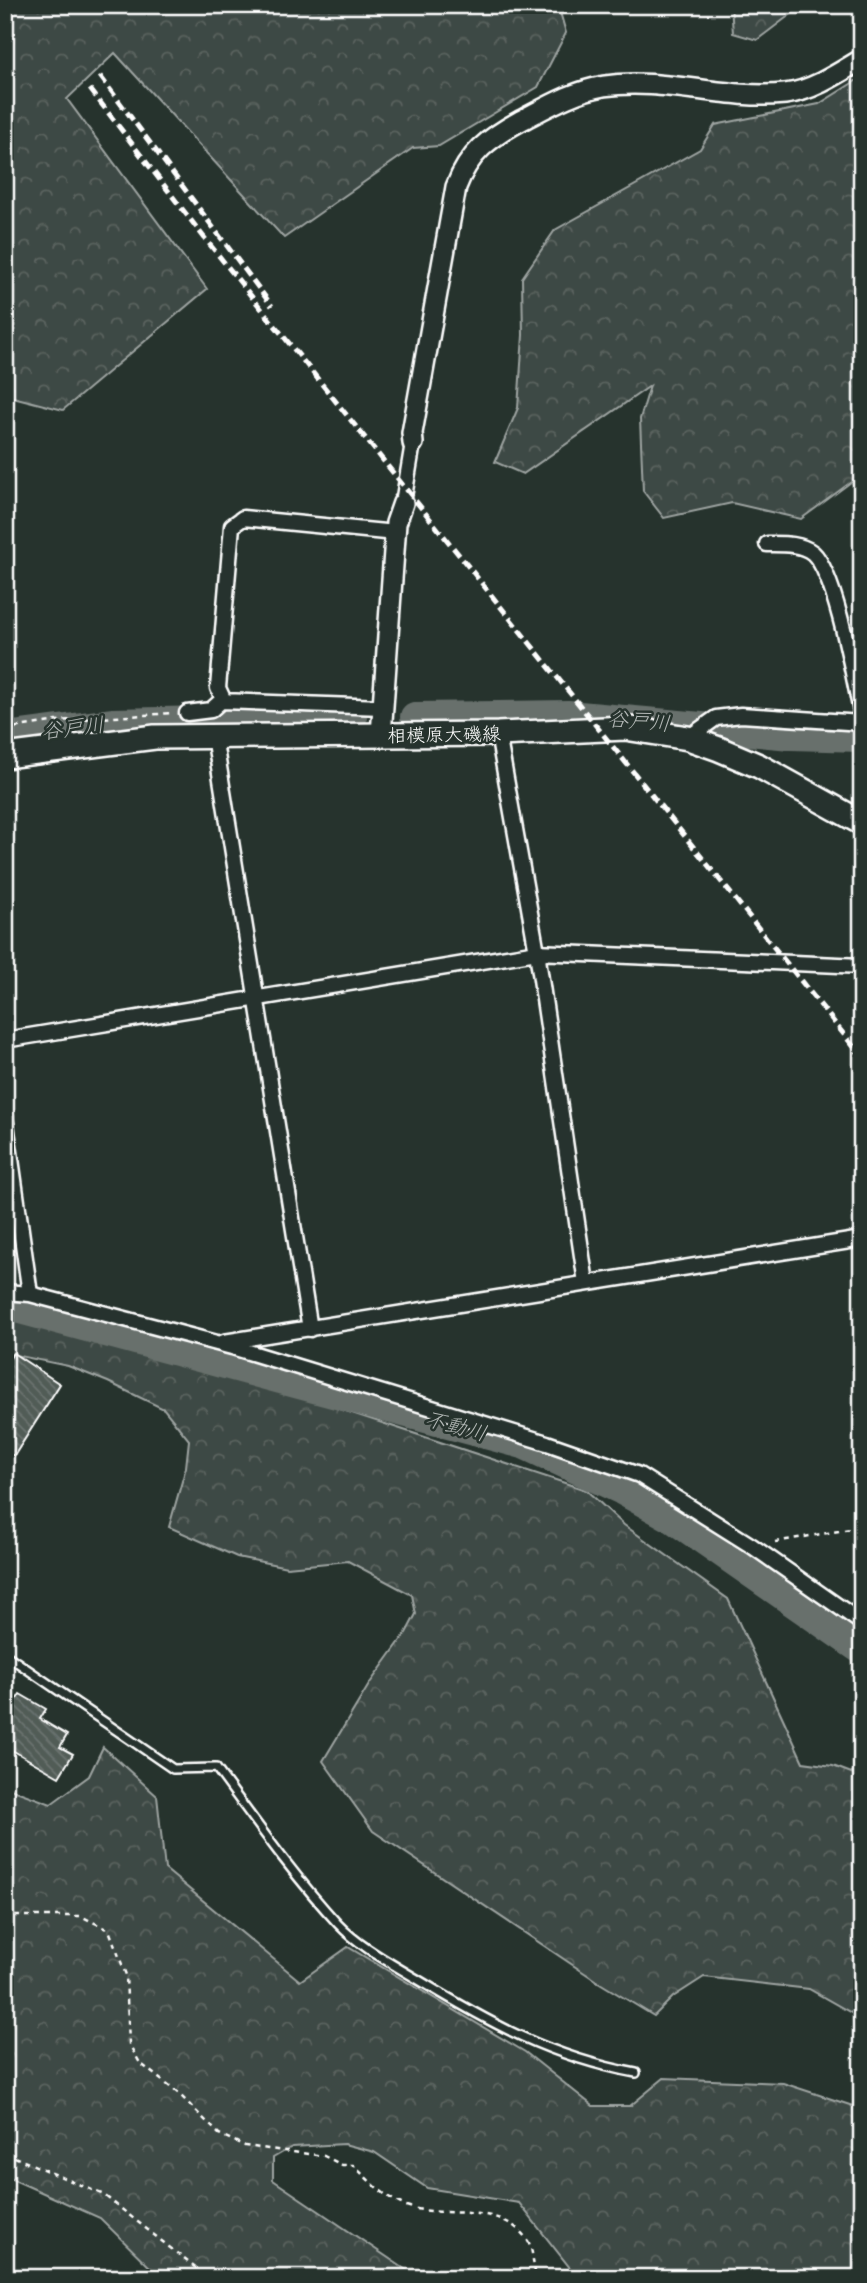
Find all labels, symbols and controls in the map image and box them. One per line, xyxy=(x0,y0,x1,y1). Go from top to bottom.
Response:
water label: 谷戸川 xyxy=(606,706,671,737)
water label: 谷戸川 xyxy=(40,712,106,745)
street label: 相模原大磯線 xyxy=(387,723,501,748)
water label: 不動川 xyxy=(422,1406,490,1447)

